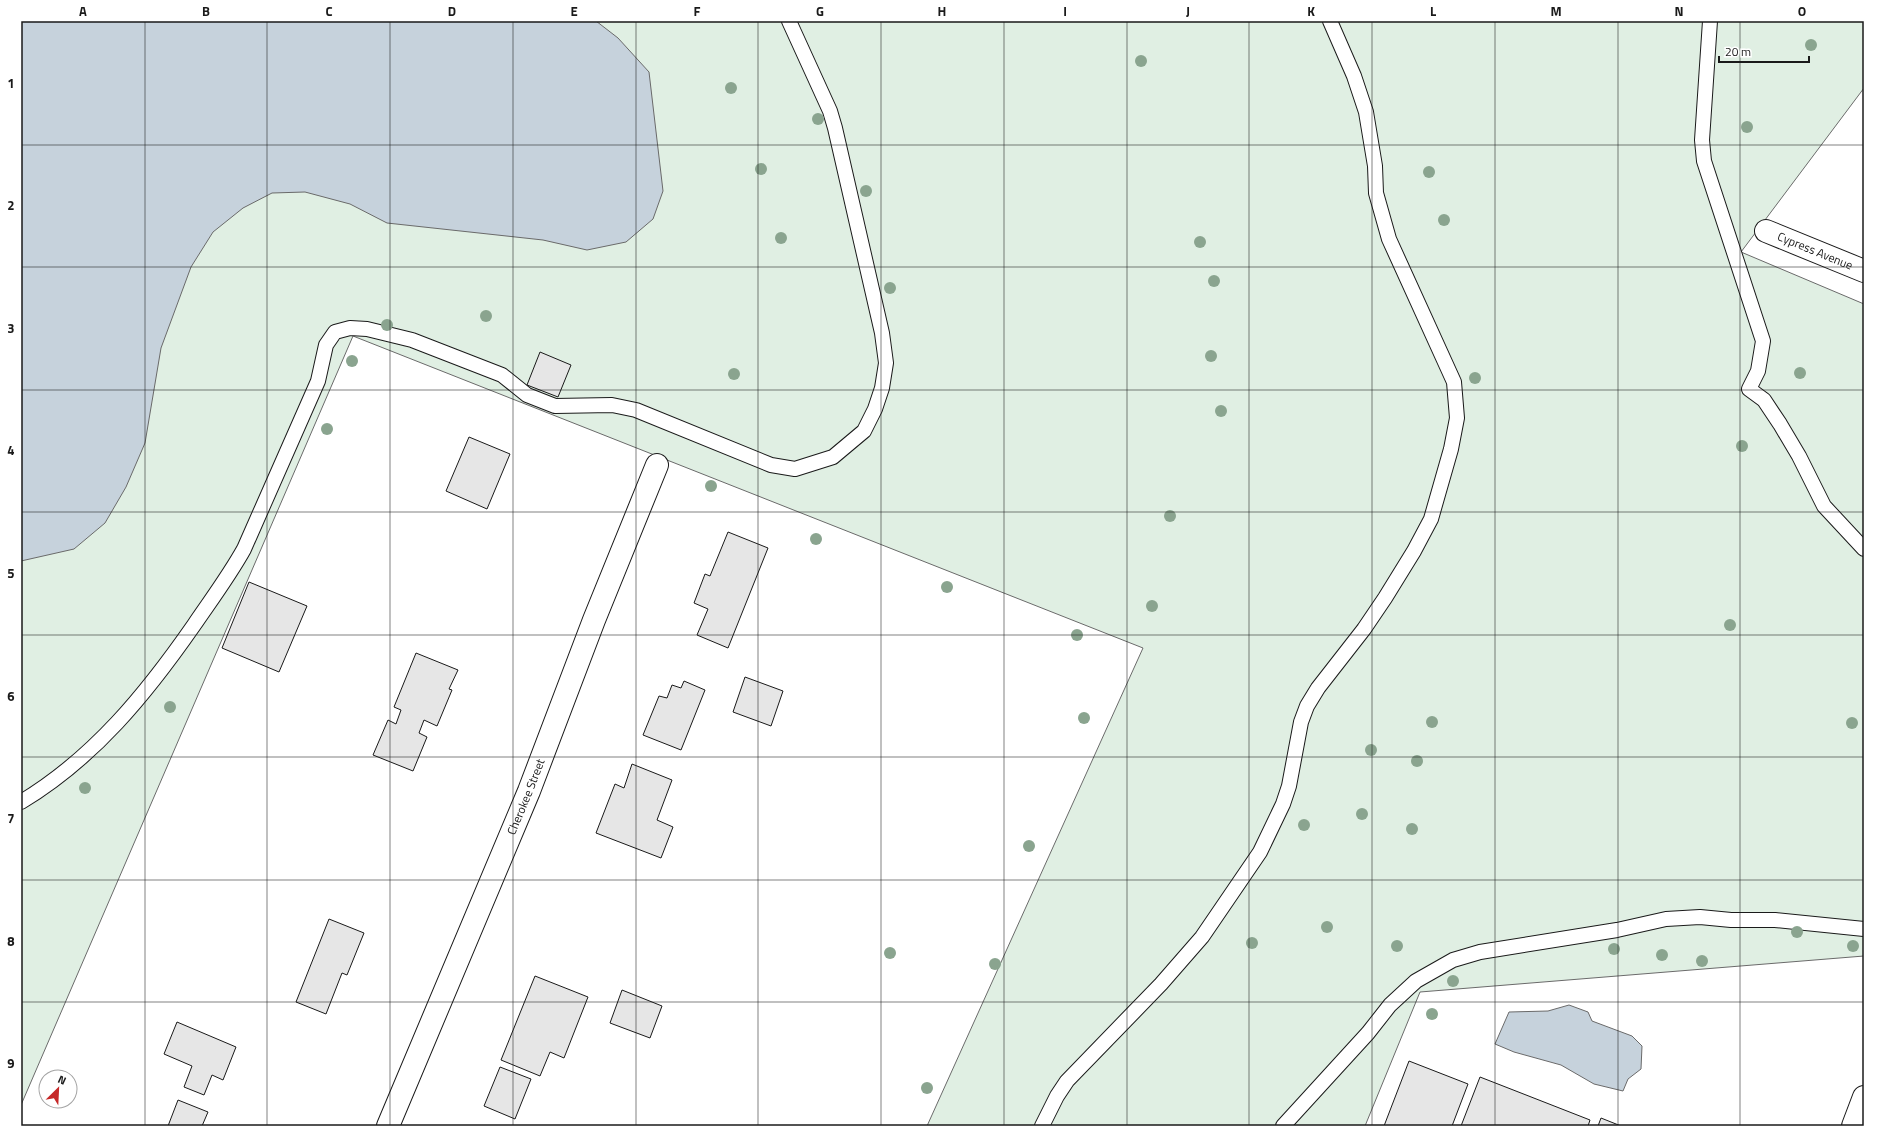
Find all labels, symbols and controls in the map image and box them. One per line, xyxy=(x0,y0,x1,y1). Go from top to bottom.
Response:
text: A xyxy=(79,1,87,21)
text: B xyxy=(202,1,210,21)
text: C xyxy=(325,1,333,21)
text: D xyxy=(448,1,456,21)
text: E xyxy=(570,1,578,21)
text: F xyxy=(694,1,701,21)
text: G xyxy=(816,1,824,21)
text: H xyxy=(938,1,946,21)
text: I xyxy=(1063,1,1067,21)
text: J xyxy=(1186,1,1190,21)
text: K xyxy=(1307,1,1315,21)
text: L xyxy=(1430,1,1436,21)
text: M xyxy=(1550,1,1562,21)
text: N xyxy=(1674,1,1684,21)
text: O xyxy=(1798,1,1806,21)
scale bar xyxy=(1719,38,1809,64)
text: 20 m xyxy=(1725,42,1751,61)
text: 1 xyxy=(7,73,15,93)
text: 2 xyxy=(7,195,15,215)
street label: Cypress Avenue xyxy=(1775,227,1856,274)
text: 3 xyxy=(7,318,15,338)
text: 4 xyxy=(7,440,15,460)
text: 5 xyxy=(7,563,15,583)
text: 6 xyxy=(7,686,15,706)
street label: Cherokee Street xyxy=(502,755,550,838)
text: 7 xyxy=(7,808,15,828)
text: 8 xyxy=(7,931,15,951)
text: 9 xyxy=(7,1053,15,1073)
north arrow xyxy=(38,1069,78,1109)
text: N xyxy=(55,1071,69,1089)

